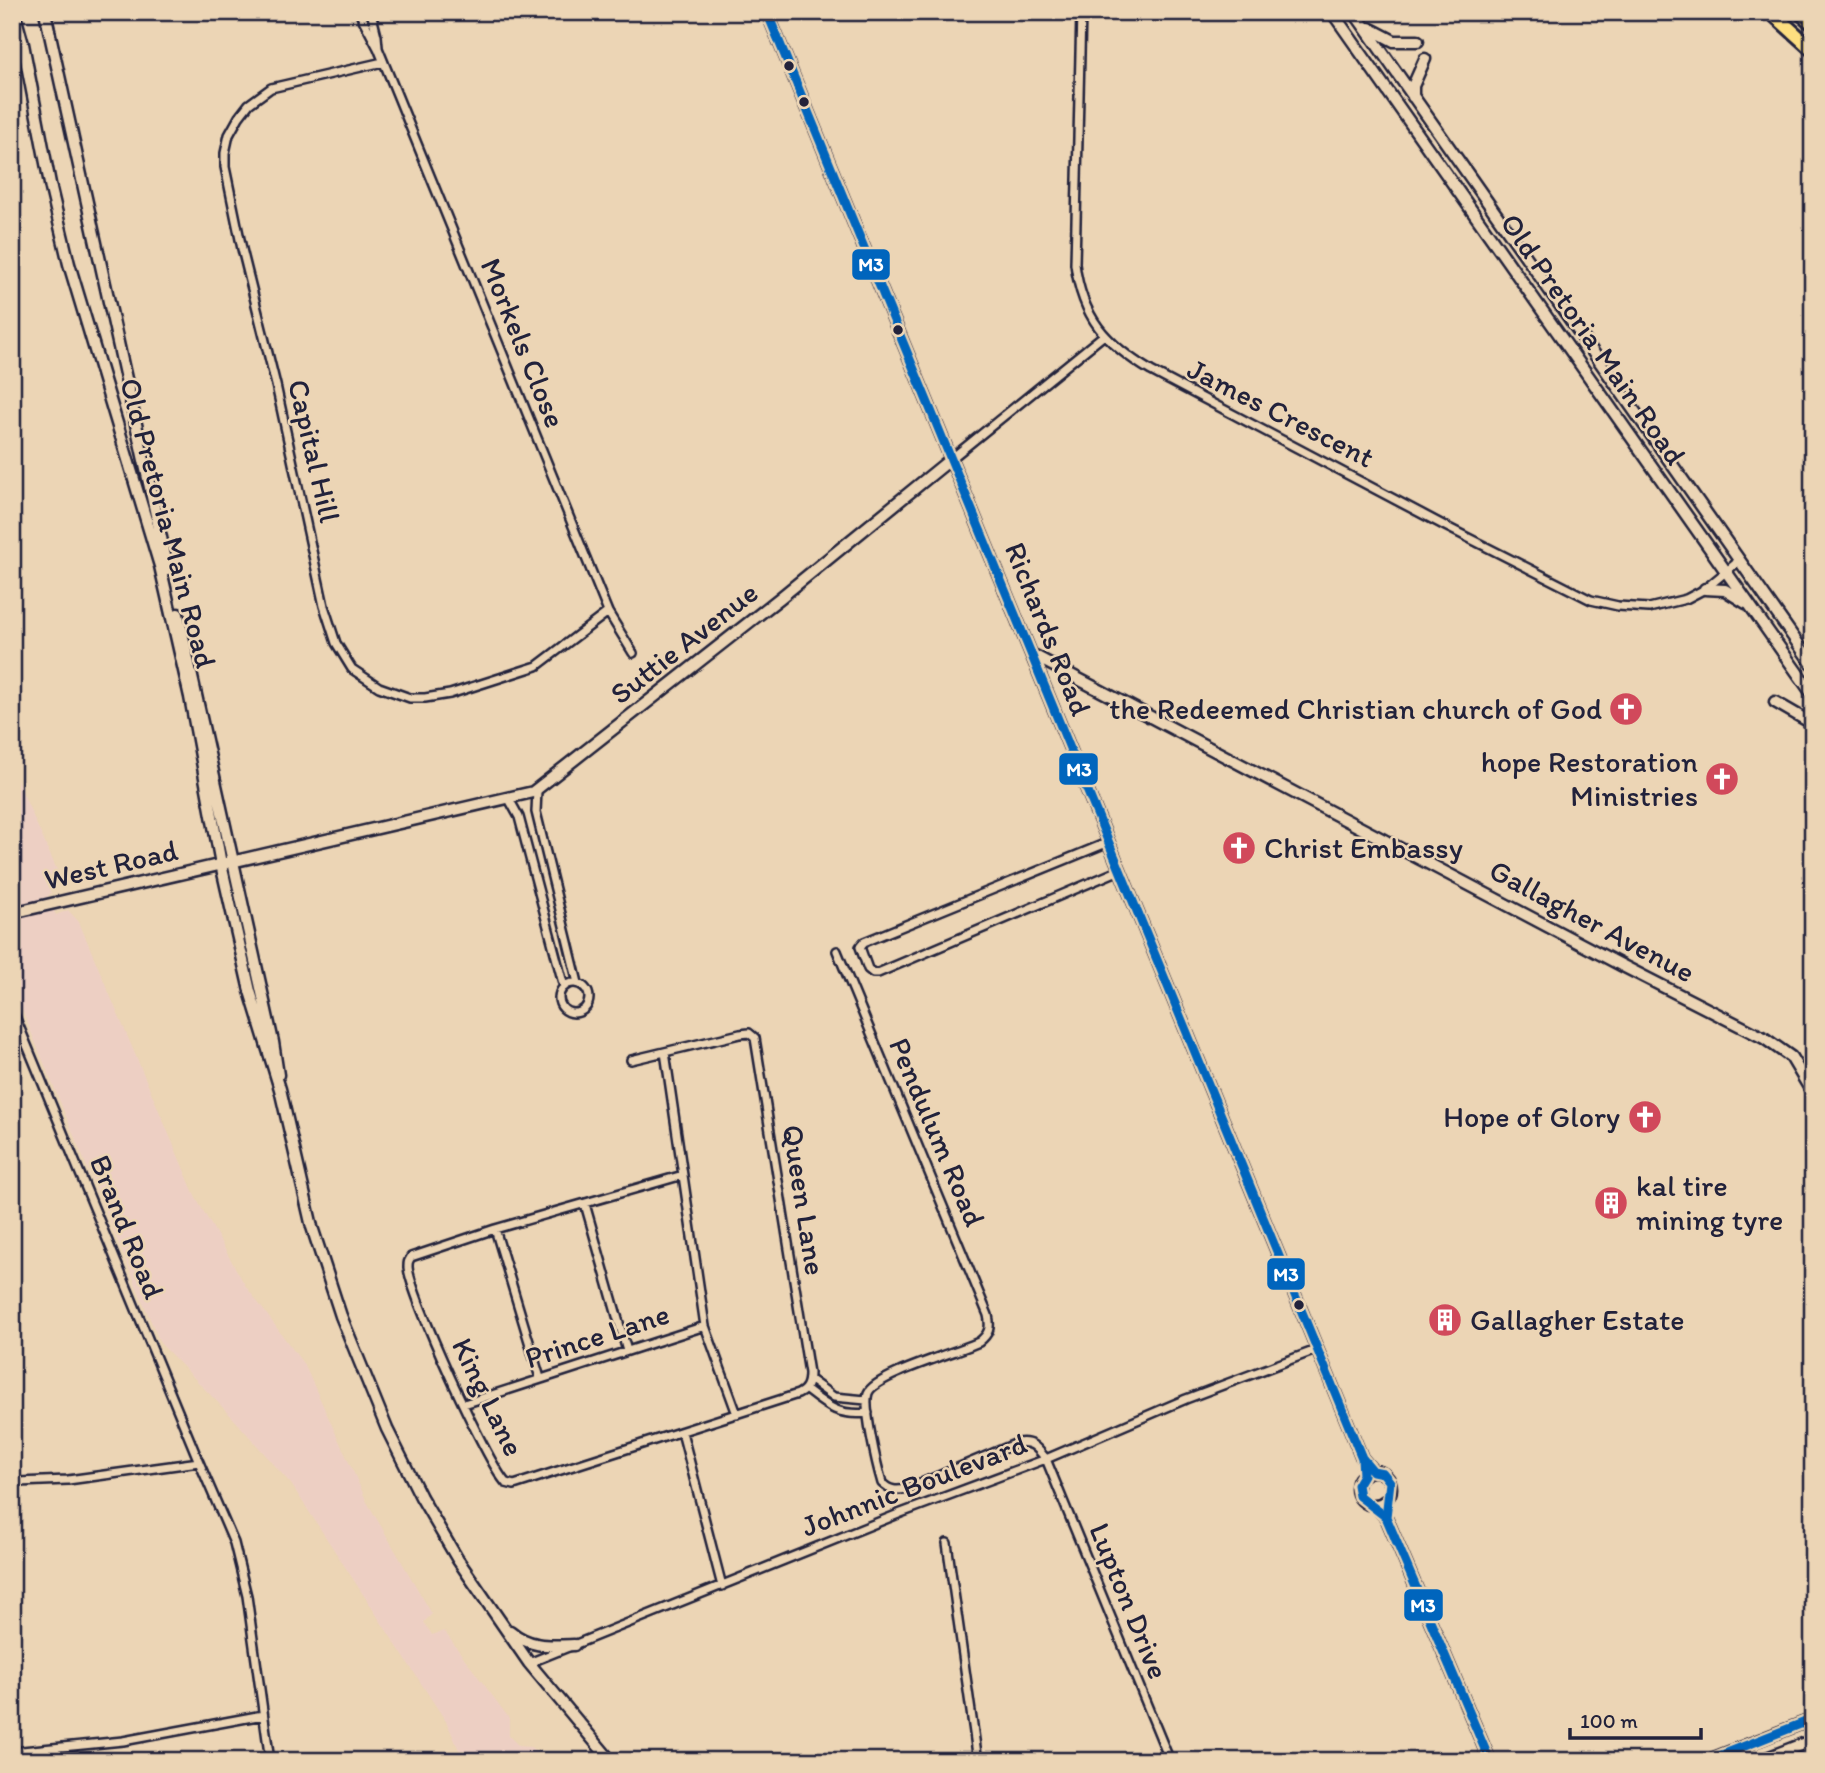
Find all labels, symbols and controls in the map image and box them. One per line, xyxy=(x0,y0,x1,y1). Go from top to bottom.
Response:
unlabelled marker xyxy=(782,59,796,73)
unlabelled marker xyxy=(797,95,811,109)
street label: Old Pretoria Main Road xyxy=(1493,206,1694,472)
line badge: M3 xyxy=(851,248,891,281)
street label: Morkels Close xyxy=(473,253,574,433)
text: M3 xyxy=(858,253,884,276)
unlabelled marker xyxy=(891,323,905,337)
street label: James Crescent xyxy=(1182,350,1381,475)
street label: Old Pretoria Main Road xyxy=(112,374,225,672)
street label: Capital Hill xyxy=(280,376,349,527)
street label: Richards Road xyxy=(997,537,1100,721)
street label: Suttie Avenue xyxy=(602,573,765,712)
place label: the Redeemed Christian church of God xyxy=(1109,690,1602,727)
church icon: the Redeemed Christian church of God xyxy=(1607,690,1645,728)
place label: hope Restoration Ministries xyxy=(1481,743,1698,814)
line badge: M3 xyxy=(1058,752,1099,786)
text: M3 xyxy=(1066,758,1092,781)
church icon: hope Restoration Ministries xyxy=(1703,760,1741,798)
church icon: Christ Embassy xyxy=(1220,829,1258,867)
place label: Christ Embassy xyxy=(1264,829,1463,866)
street label: West Road xyxy=(40,831,181,898)
street label: Gallagher Avenue xyxy=(1483,851,1701,990)
street label: Pendulum Road xyxy=(881,1032,994,1232)
place label: Hope of Glory xyxy=(1443,1098,1620,1135)
church icon: Hope of Glory xyxy=(1626,1098,1664,1136)
street label: Queen Lane xyxy=(774,1122,835,1278)
street label: Brand Road xyxy=(82,1149,173,1305)
place label: kal tire mining tyre xyxy=(1636,1167,1783,1238)
building icon: kal tire mining tyre xyxy=(1592,1184,1630,1222)
line badge: M3 xyxy=(1266,1257,1306,1291)
text: M3 xyxy=(1273,1263,1299,1286)
street label: Prince Lane xyxy=(520,1295,674,1376)
unlabelled marker xyxy=(1292,1298,1306,1312)
building icon: Gallagher Estate xyxy=(1426,1301,1464,1339)
place label: Gallagher Estate xyxy=(1470,1301,1685,1338)
street label: King Lane xyxy=(444,1332,533,1462)
street label: Johnnic Boulevard xyxy=(796,1425,1032,1545)
street label: Lupton Drive xyxy=(1081,1517,1178,1684)
line badge: M3 xyxy=(1403,1588,1444,1622)
text: M3 xyxy=(1410,1594,1436,1617)
scale bar xyxy=(1570,1696,1701,1740)
text: 100 m xyxy=(1580,1708,1638,1733)

